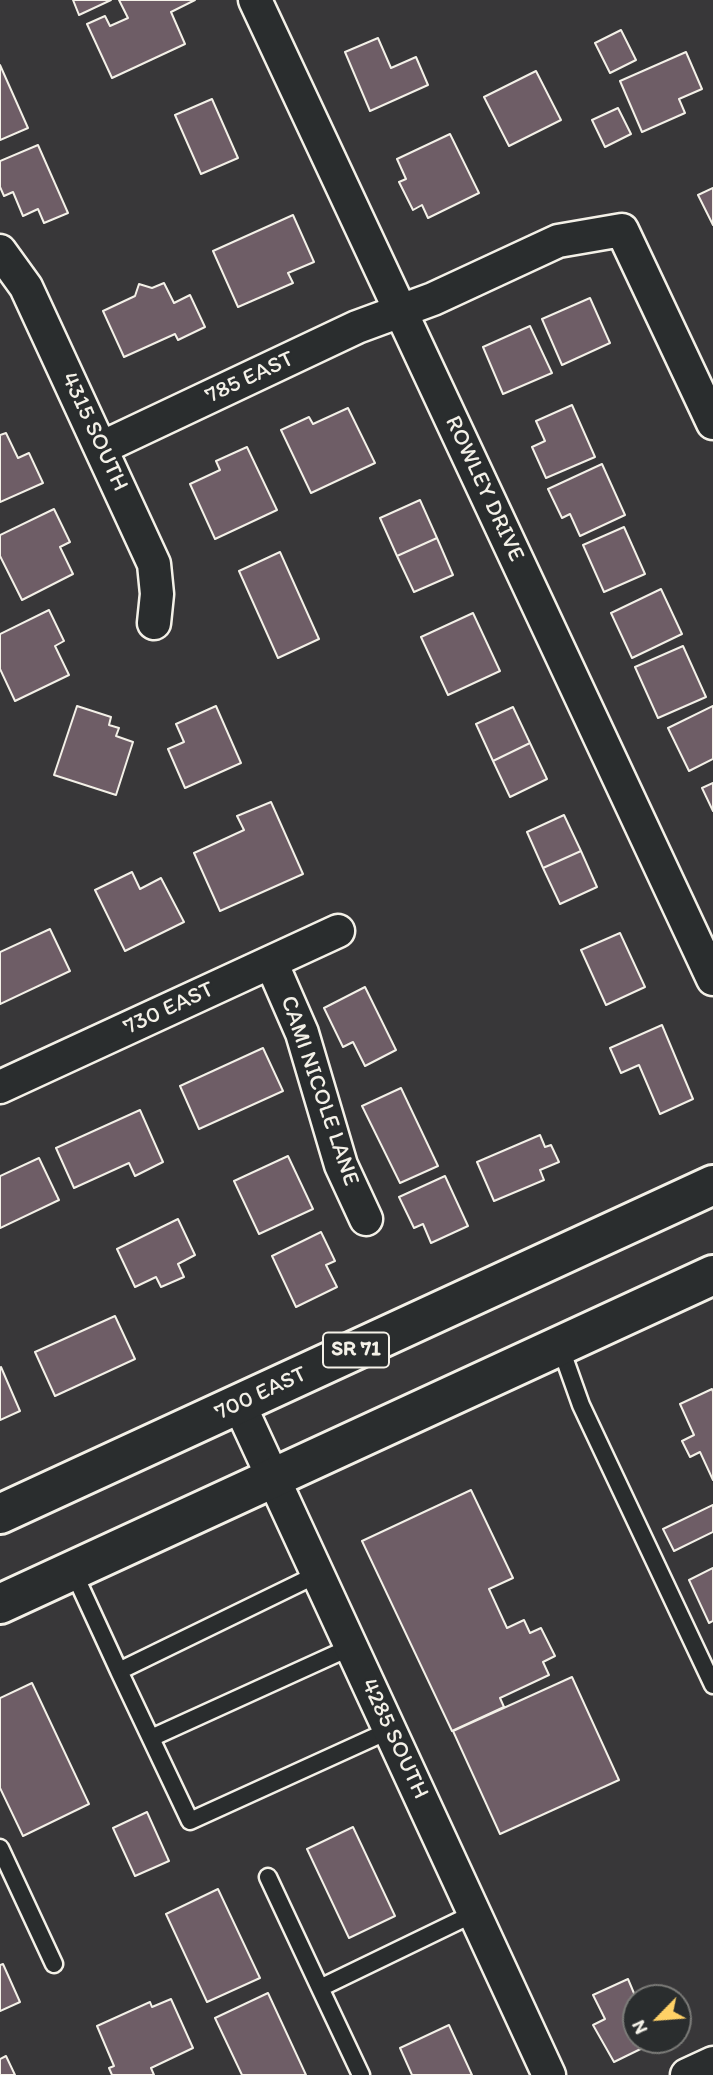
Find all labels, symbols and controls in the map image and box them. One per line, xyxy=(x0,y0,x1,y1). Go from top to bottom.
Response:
street label: 785 EAST xyxy=(201,346,299,410)
street label: 4315 SOUTH xyxy=(54,368,134,496)
street label: ROWLEY DRIVE xyxy=(438,412,530,566)
street label: 730 EAST xyxy=(119,976,219,1042)
street label: CAMI NICOLE LANE xyxy=(274,992,364,1190)
road number: SR 71 xyxy=(323,1332,389,1368)
street label: 700 EAST xyxy=(211,1361,311,1427)
street label: 4285 SOUTH xyxy=(354,1675,434,1803)
north arrow xyxy=(622,1984,692,2054)
text: N xyxy=(626,2017,652,2038)

